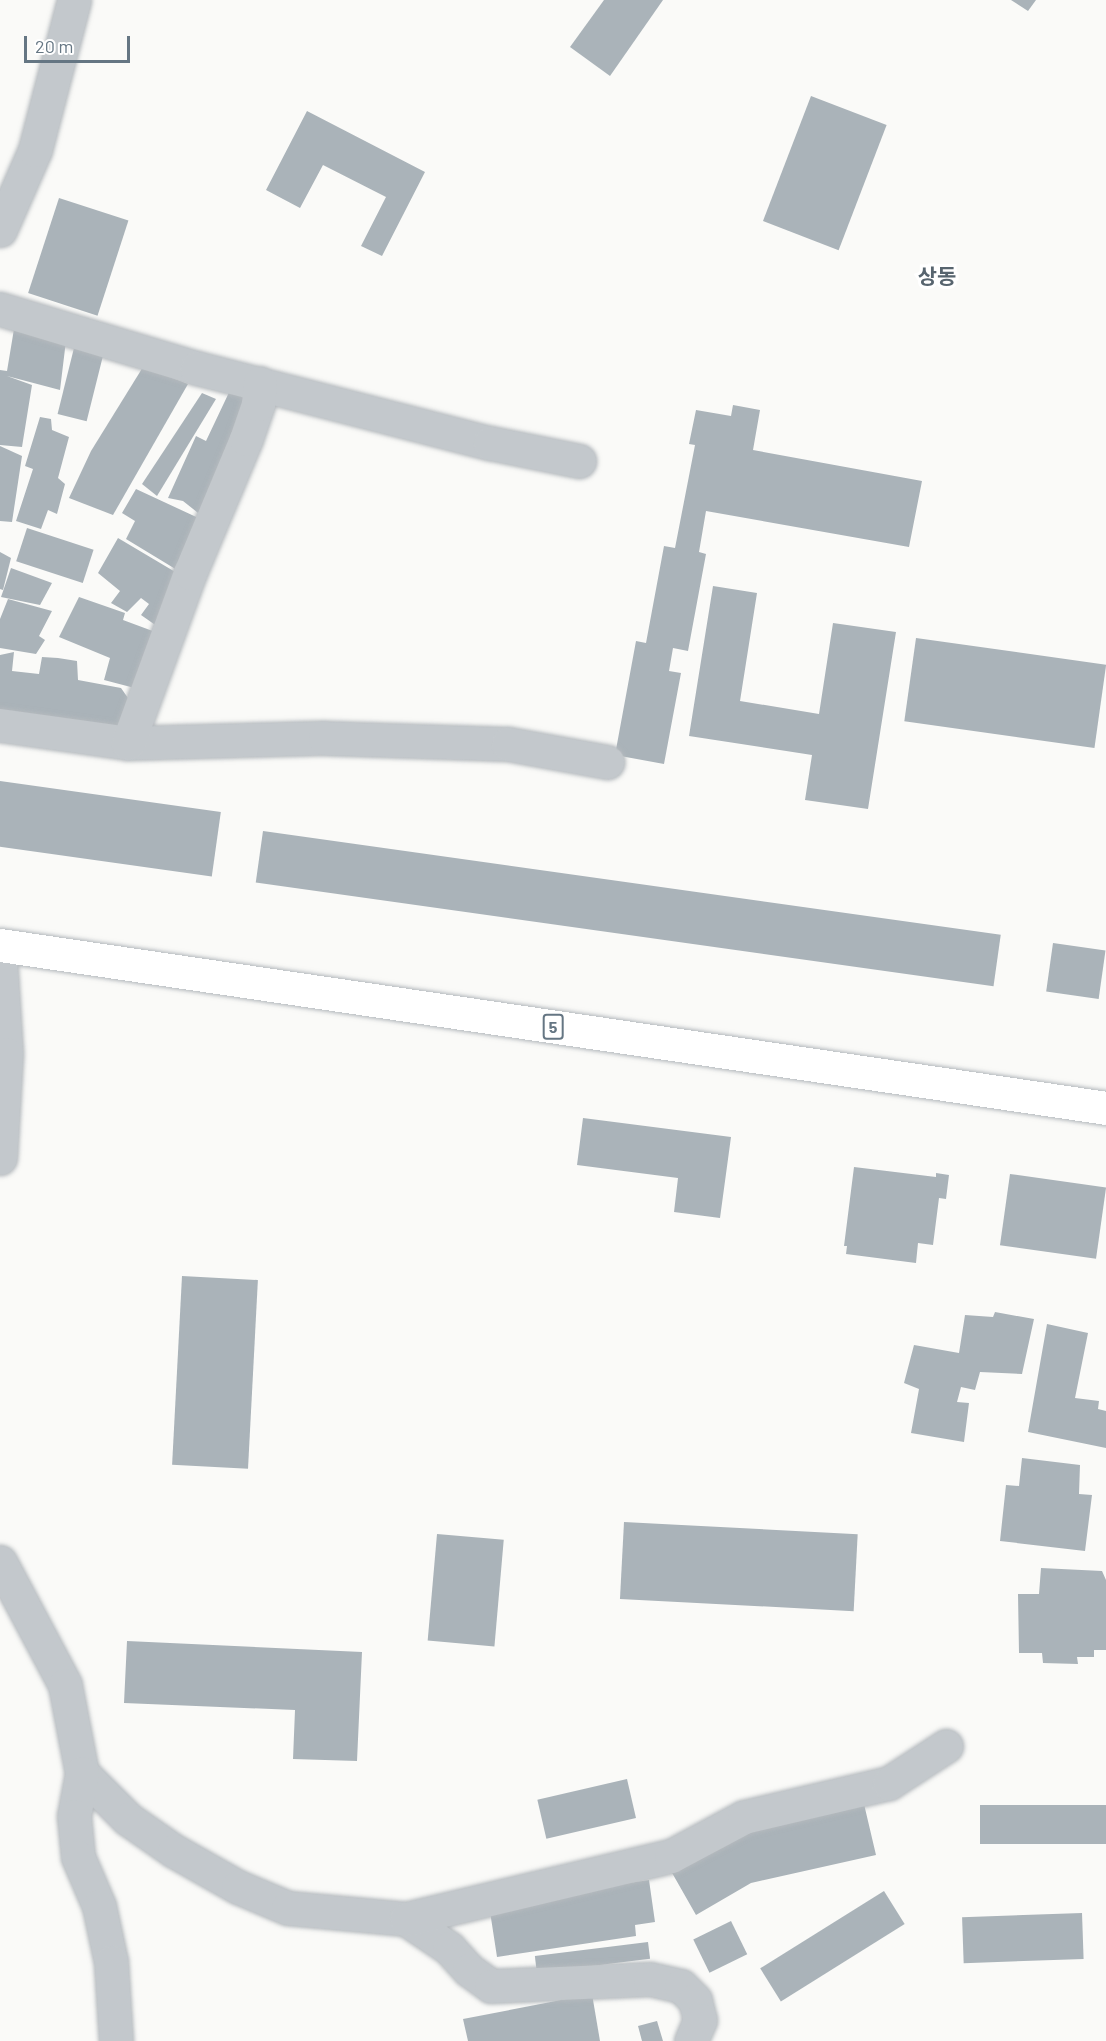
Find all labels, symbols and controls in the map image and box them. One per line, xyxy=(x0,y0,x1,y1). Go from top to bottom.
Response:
scale bar xyxy=(27,24,134,62)
text: 20 m xyxy=(35,35,73,57)
district label: 상동 xyxy=(918,263,956,289)
road number: 5 xyxy=(542,1014,564,1040)

